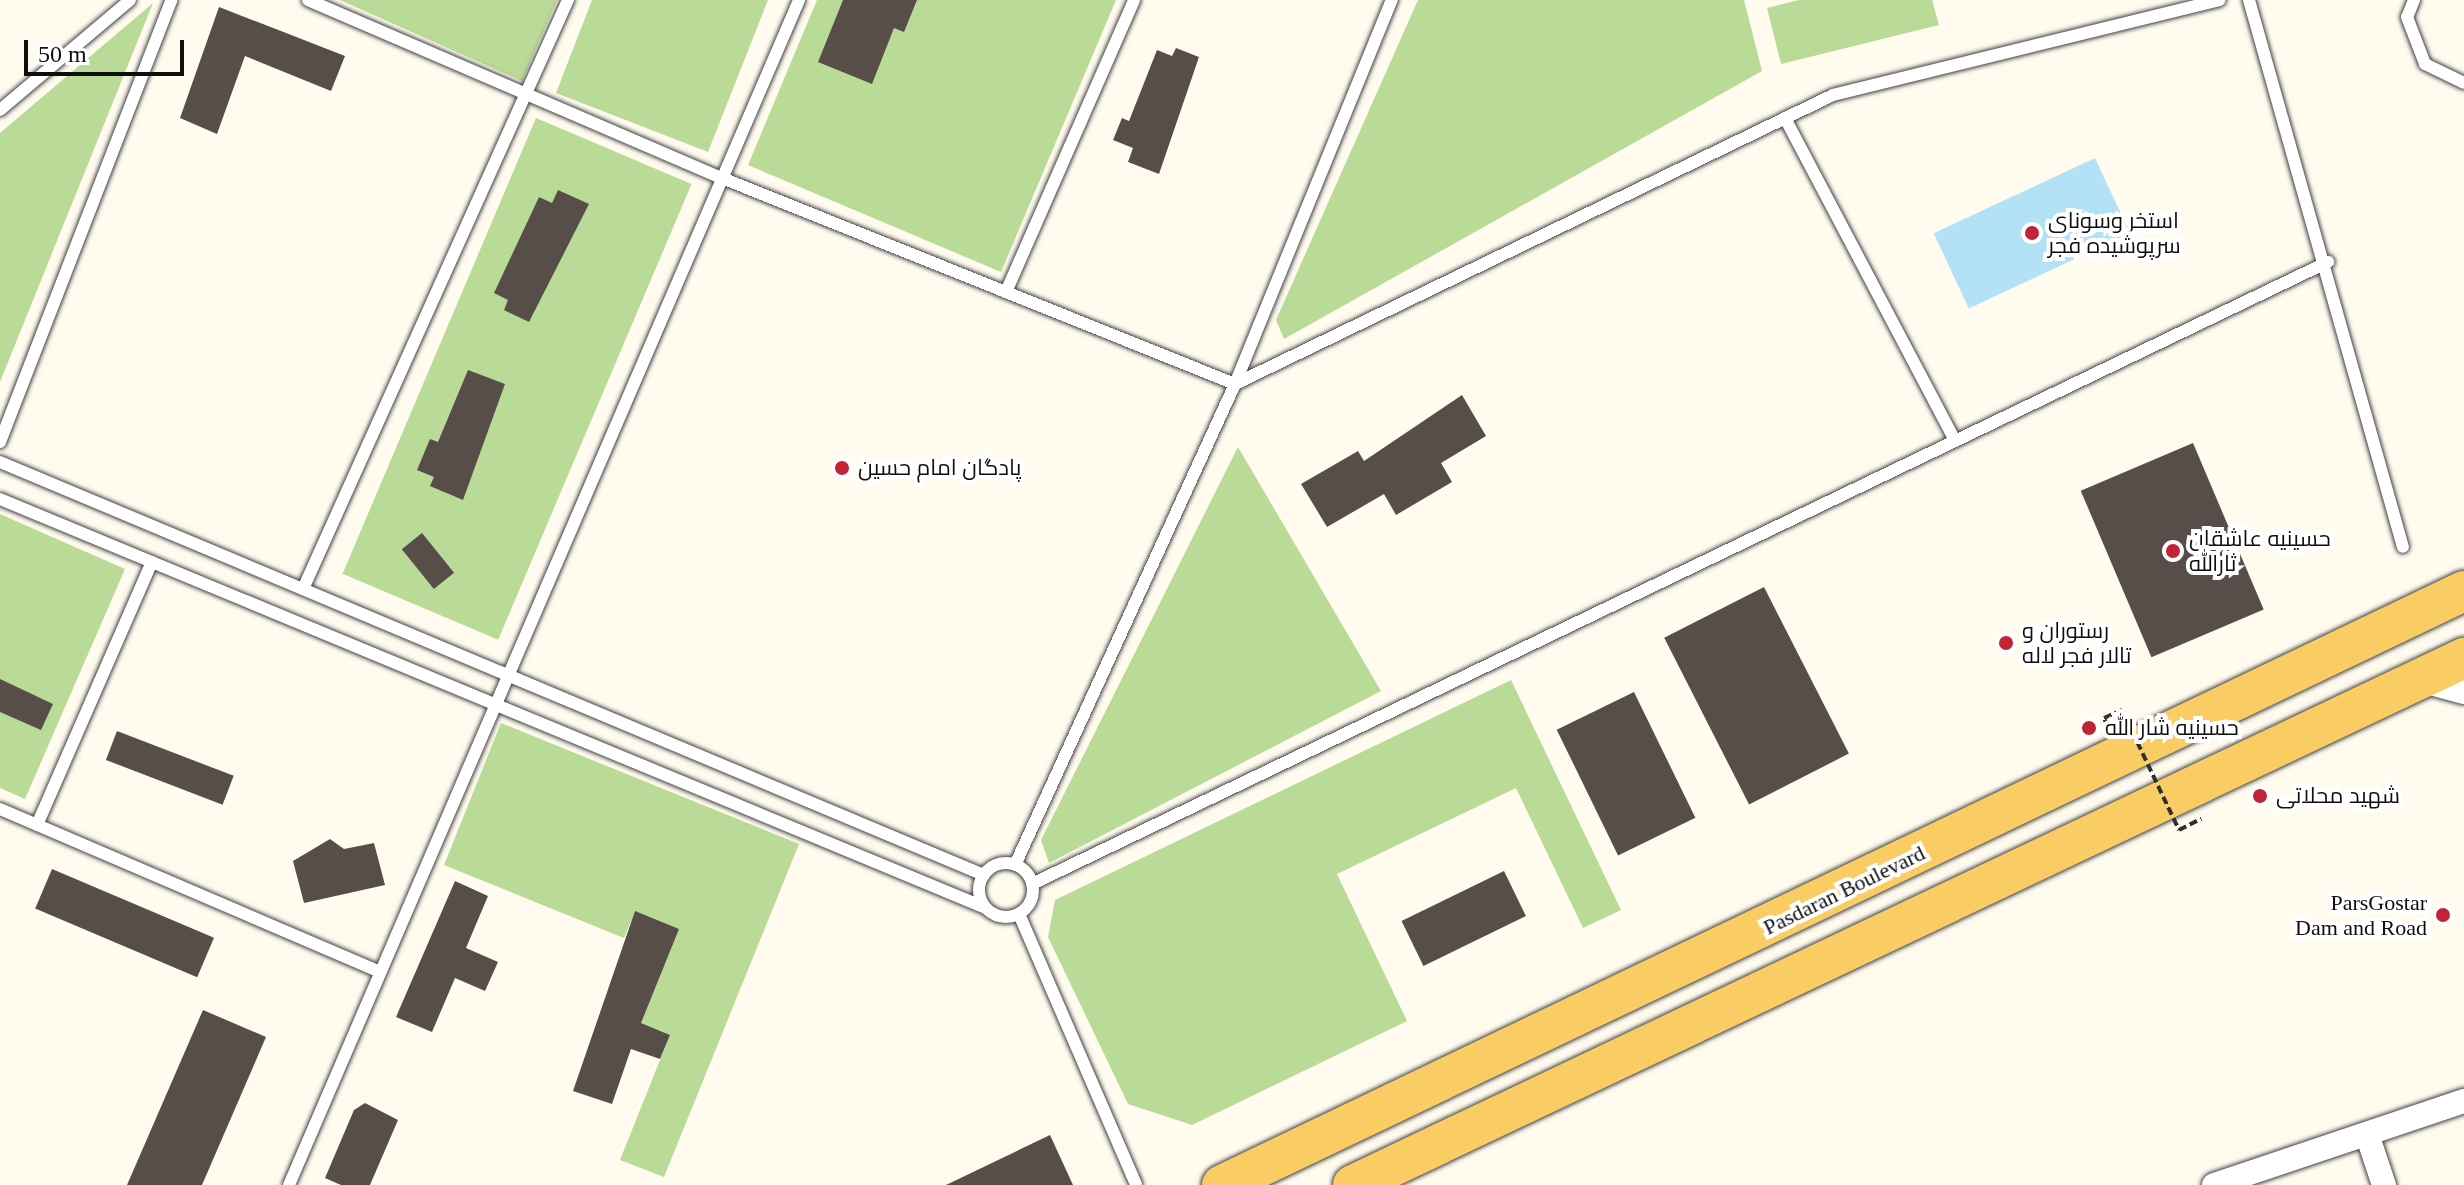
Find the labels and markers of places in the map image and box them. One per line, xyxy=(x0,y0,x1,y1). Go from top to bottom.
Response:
place label: استخر وسونای سرپوشیده فجر xyxy=(2048,207,2181,258)
marker: استخر وسونای سرپوشیده فجر xyxy=(2023,224,2041,242)
place label: پادگان امام حسین xyxy=(858,455,1021,481)
marker: پادگان امام حسین xyxy=(833,459,851,477)
place label: حسینیه عاشقان ثارالله xyxy=(2189,525,2331,576)
marker: حسینیه عاشقان ثارالله xyxy=(2164,542,2182,560)
place label: رستوران و تالار فجر لاله xyxy=(2022,617,2131,668)
marker: رستوران و تالار فجر لاله xyxy=(1997,634,2015,652)
place label: حسینیه شار الله xyxy=(2105,715,2239,741)
marker: حسینیه شار الله xyxy=(2080,719,2098,737)
place label: شهید محلاتی xyxy=(2276,783,2400,809)
marker: شهید محلاتی xyxy=(2251,787,2269,805)
place label: ParsGostar Dam and Road xyxy=(2295,889,2427,940)
marker: ParsGostar Dam and Road xyxy=(2434,906,2452,924)

